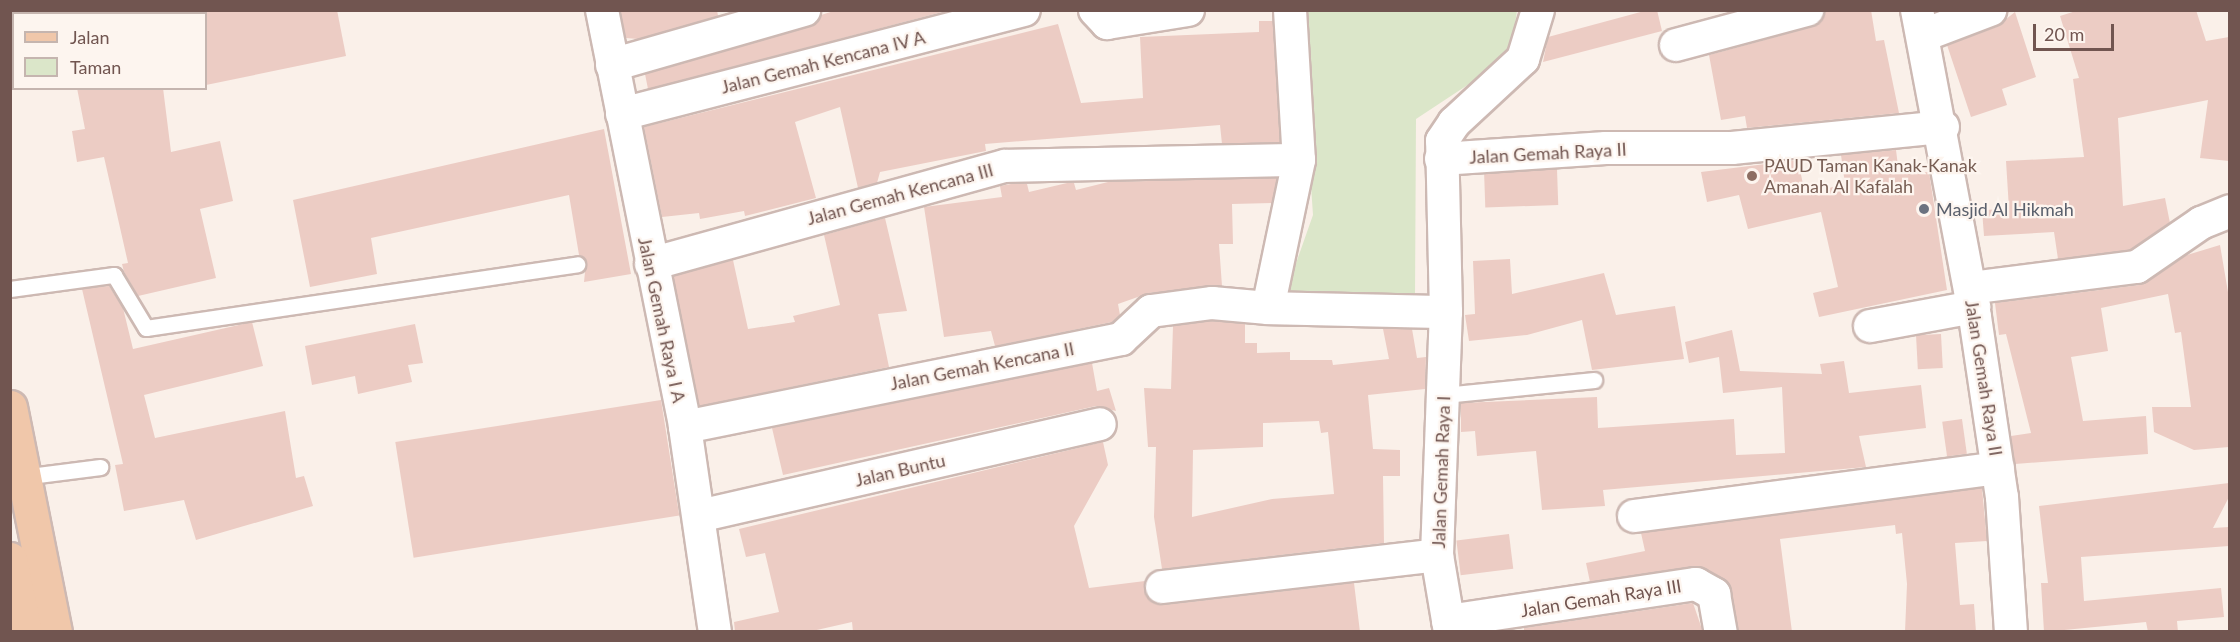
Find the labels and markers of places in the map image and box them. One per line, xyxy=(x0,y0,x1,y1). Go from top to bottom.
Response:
place label: PAUD Taman Kanak-Kanak Amanah Al Kafalah xyxy=(1764,155,1977,198)
marker: PAUD Taman Kanak-Kanak Amanah Al Kafalah xyxy=(1745,169,1759,183)
place label: Masjid Al Hikmah xyxy=(1936,198,2074,220)
marker: Masjid Al Hikmah xyxy=(1917,202,1931,216)

